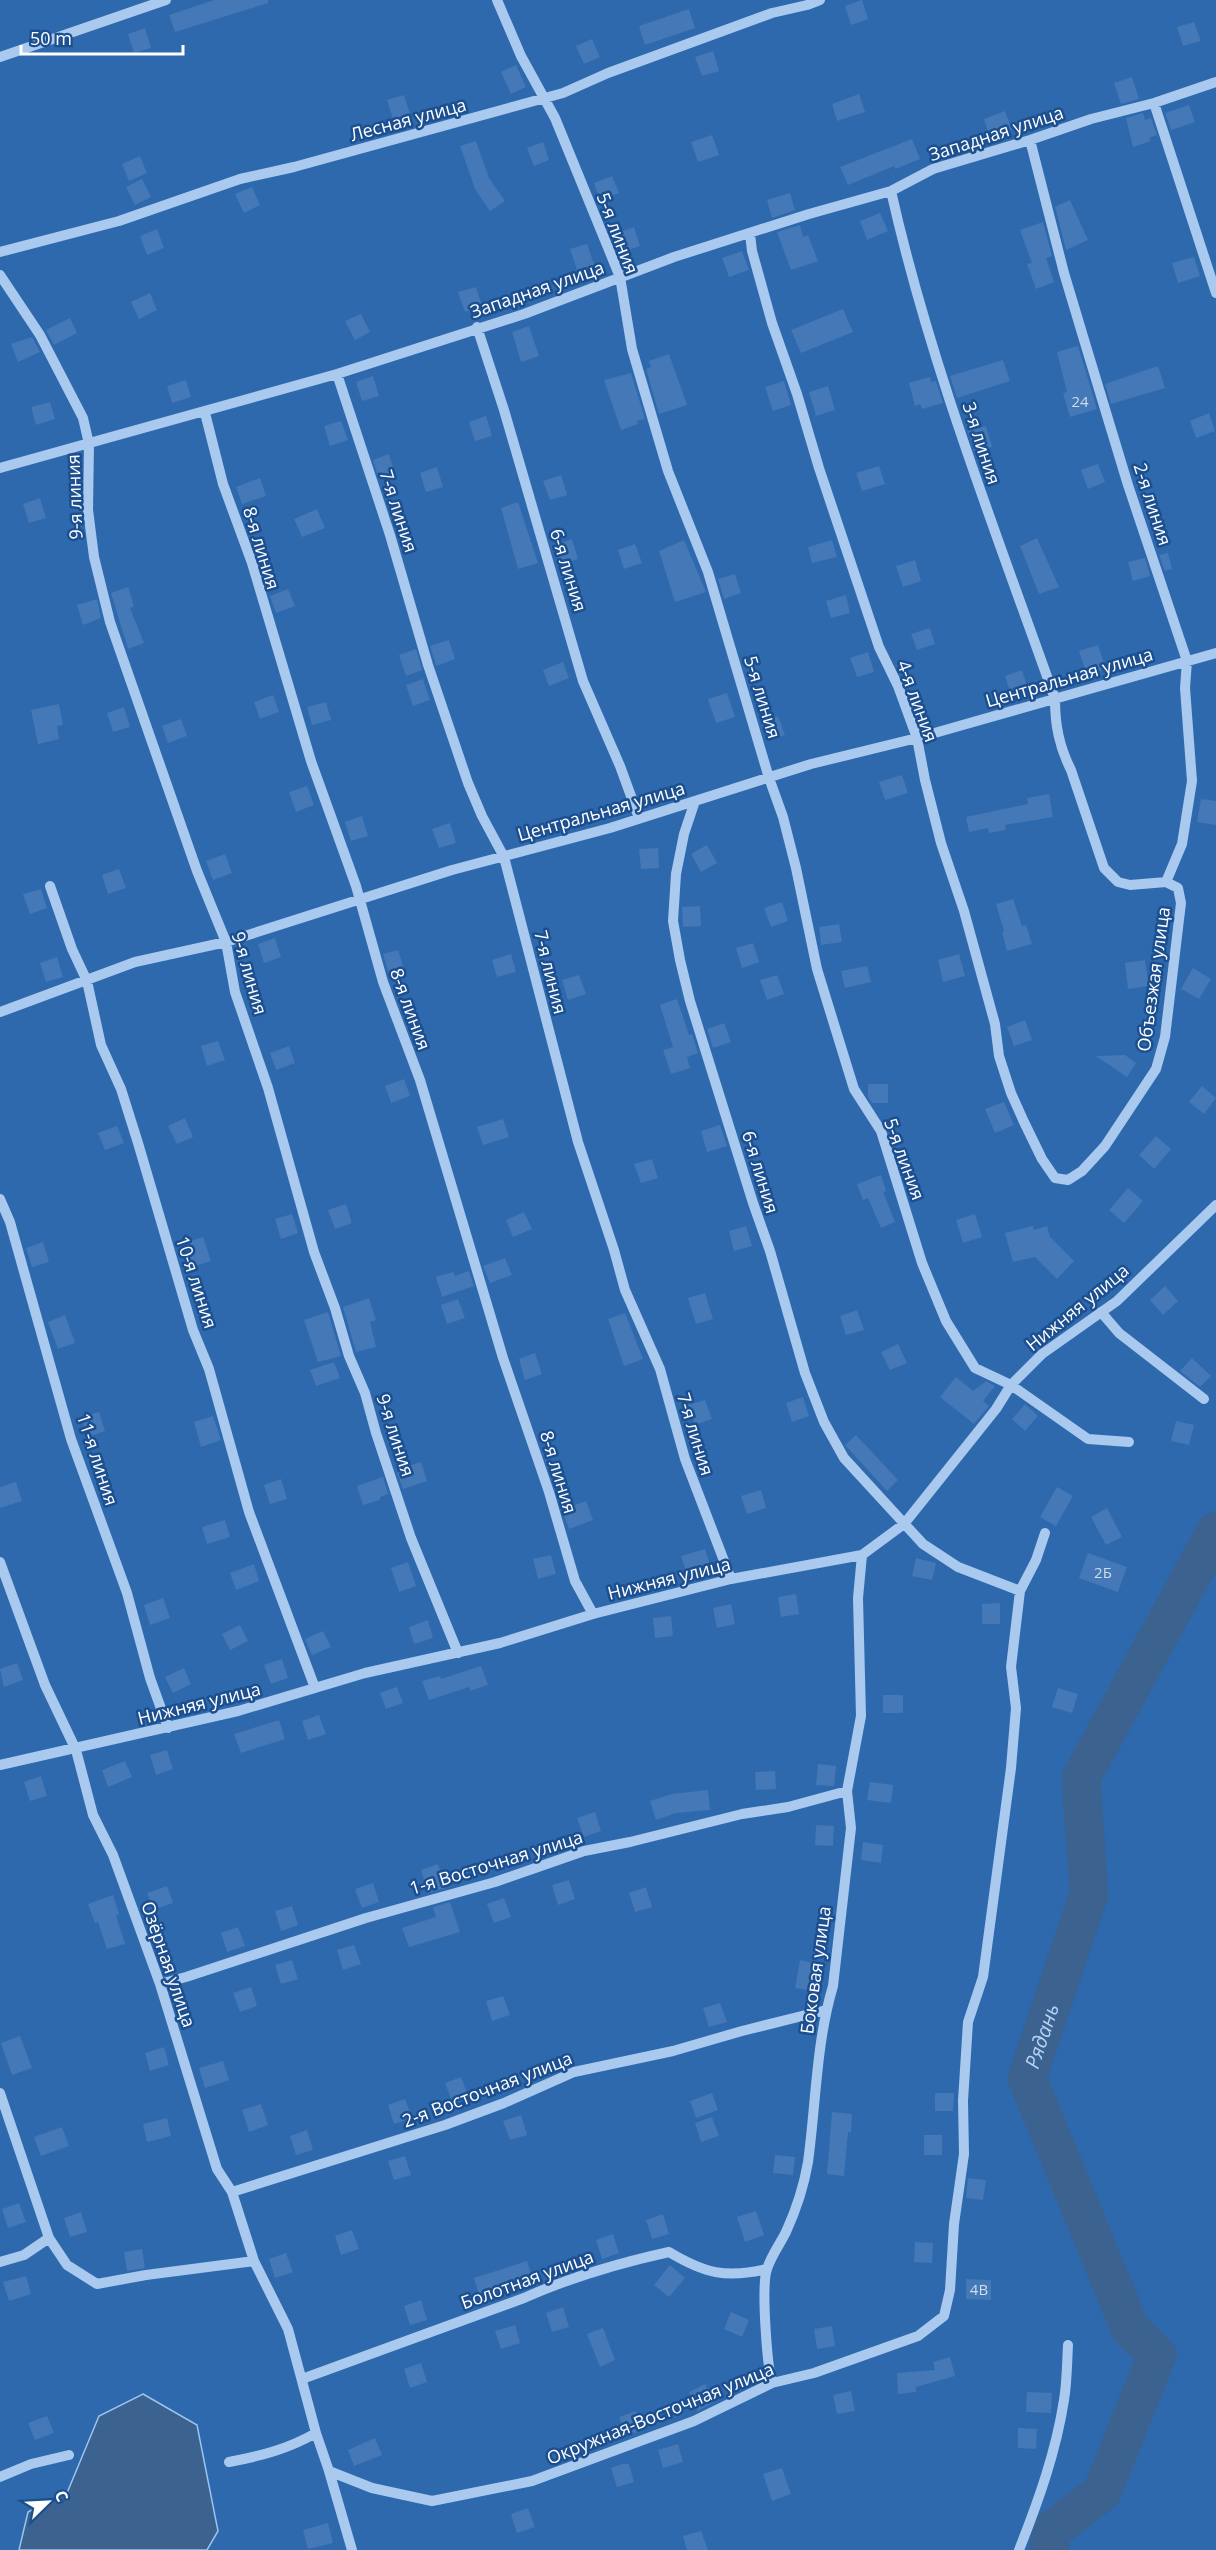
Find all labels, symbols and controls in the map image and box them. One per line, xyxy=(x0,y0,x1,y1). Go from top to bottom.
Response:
scale bar xyxy=(21,18,183,56)
text: 50 m xyxy=(30,26,72,50)
street label: Лесная улица xyxy=(347,92,469,146)
street label: Западная улица xyxy=(926,100,1066,166)
street label: 5-я линия xyxy=(592,189,644,277)
street label: Западная улица xyxy=(467,255,607,323)
house number: 24 xyxy=(1071,391,1089,411)
street label: 3-я линия xyxy=(957,399,1007,487)
street label: 9-я линия xyxy=(61,454,87,540)
street label: 2-я линия xyxy=(1128,460,1178,548)
street label: 7-я линия xyxy=(374,467,424,555)
street label: 8-я линия xyxy=(238,504,286,592)
street label: 6-я линия xyxy=(545,526,593,614)
street label: Центральная улица xyxy=(982,642,1156,712)
street label: 5-я линия xyxy=(739,653,787,741)
street label: 4-я линия xyxy=(892,657,944,745)
street label: Центральная улица xyxy=(514,776,688,846)
street label: Объезжая улица xyxy=(1131,905,1175,1053)
street label: 7-я линия xyxy=(529,928,573,1016)
street label: 9-я линия xyxy=(227,929,273,1017)
street label: 8-я линия xyxy=(385,965,437,1053)
street label: 5-я линия xyxy=(879,1115,931,1203)
street label: 6-я линия xyxy=(737,1128,785,1216)
street label: 10-я линия xyxy=(171,1233,223,1331)
street label: Нижняя улица xyxy=(1020,1258,1134,1356)
street label: 7-я линия xyxy=(672,1390,720,1478)
street label: 9-я линия xyxy=(371,1391,421,1479)
street label: 11-я линия xyxy=(72,1410,124,1508)
street label: 8-я линия xyxy=(535,1428,583,1516)
street label: Нижняя улица xyxy=(605,1551,733,1605)
house number: 2Б xyxy=(1094,1562,1112,1582)
street label: Нижняя улица xyxy=(135,1676,263,1730)
street label: 1-я Восточная улица xyxy=(406,1824,586,1900)
street label: Озёрная улица xyxy=(136,1898,202,2030)
street label: Боковая улица xyxy=(794,1904,836,2036)
water label: Рядань xyxy=(1018,2000,1065,2072)
street label: 2-я Восточная улица xyxy=(399,2046,575,2132)
street label: Болотная улица xyxy=(457,2244,597,2314)
house number: 4В xyxy=(970,2279,988,2299)
street label: Окружная-Восточная улица xyxy=(543,2356,777,2470)
north arrow xyxy=(18,2472,78,2532)
text: С xyxy=(50,2487,74,2505)

